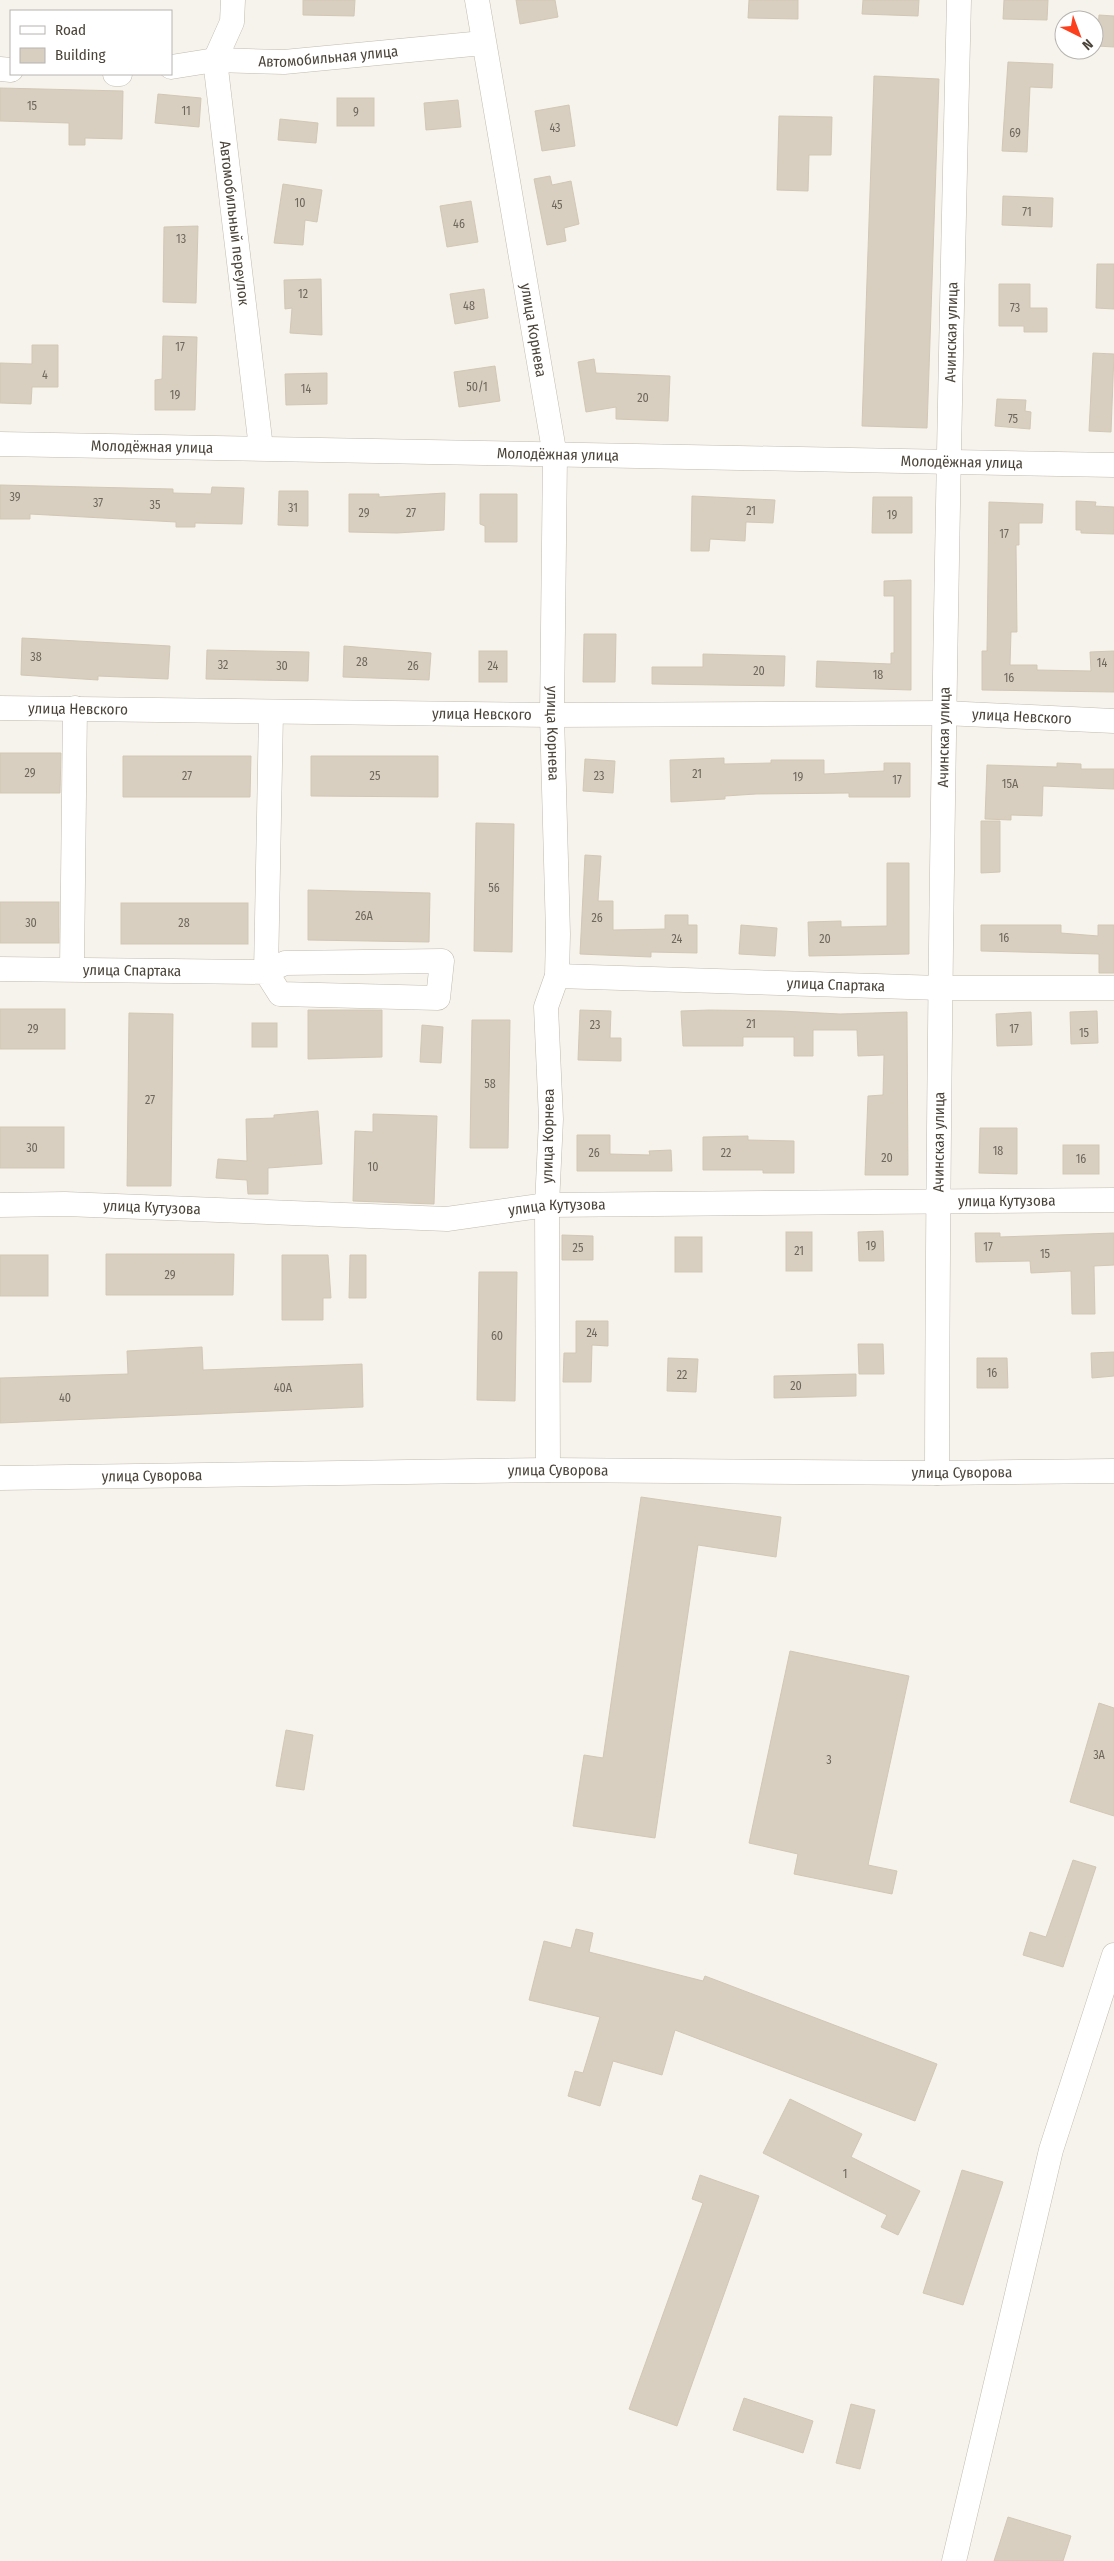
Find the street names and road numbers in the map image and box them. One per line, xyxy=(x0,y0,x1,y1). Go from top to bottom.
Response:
street label: Автомобильная улица xyxy=(258,42,399,71)
street label: Автомобильный переулок xyxy=(216,140,253,307)
street label: улица Корнева xyxy=(517,282,550,379)
street label: Ачинская улица xyxy=(941,282,961,383)
street label: Молодёжная улица xyxy=(91,437,213,457)
street label: Молодёжная улица xyxy=(497,444,619,465)
street label: Молодёжная улица xyxy=(901,452,1023,472)
street label: улица Корнева xyxy=(543,686,563,781)
street label: Ачинская улица xyxy=(934,687,954,787)
street label: улица Невского xyxy=(28,699,128,719)
street label: улица Невского xyxy=(432,704,532,724)
street label: улица Невского xyxy=(972,705,1072,728)
street label: улица Спартака xyxy=(83,961,181,980)
street label: улица Спартака xyxy=(786,974,885,995)
street label: улица Корнева xyxy=(538,1088,558,1184)
street label: Ачинская улица xyxy=(929,1092,948,1192)
street label: улица Кутузова xyxy=(958,1192,1056,1210)
street label: улица Кутузова xyxy=(507,1195,606,1219)
street label: улица Кутузова xyxy=(103,1197,201,1218)
street label: улица Суворова xyxy=(507,1461,608,1480)
street label: улица Суворова xyxy=(911,1463,1012,1482)
street label: улица Суворова xyxy=(101,1466,202,1486)

